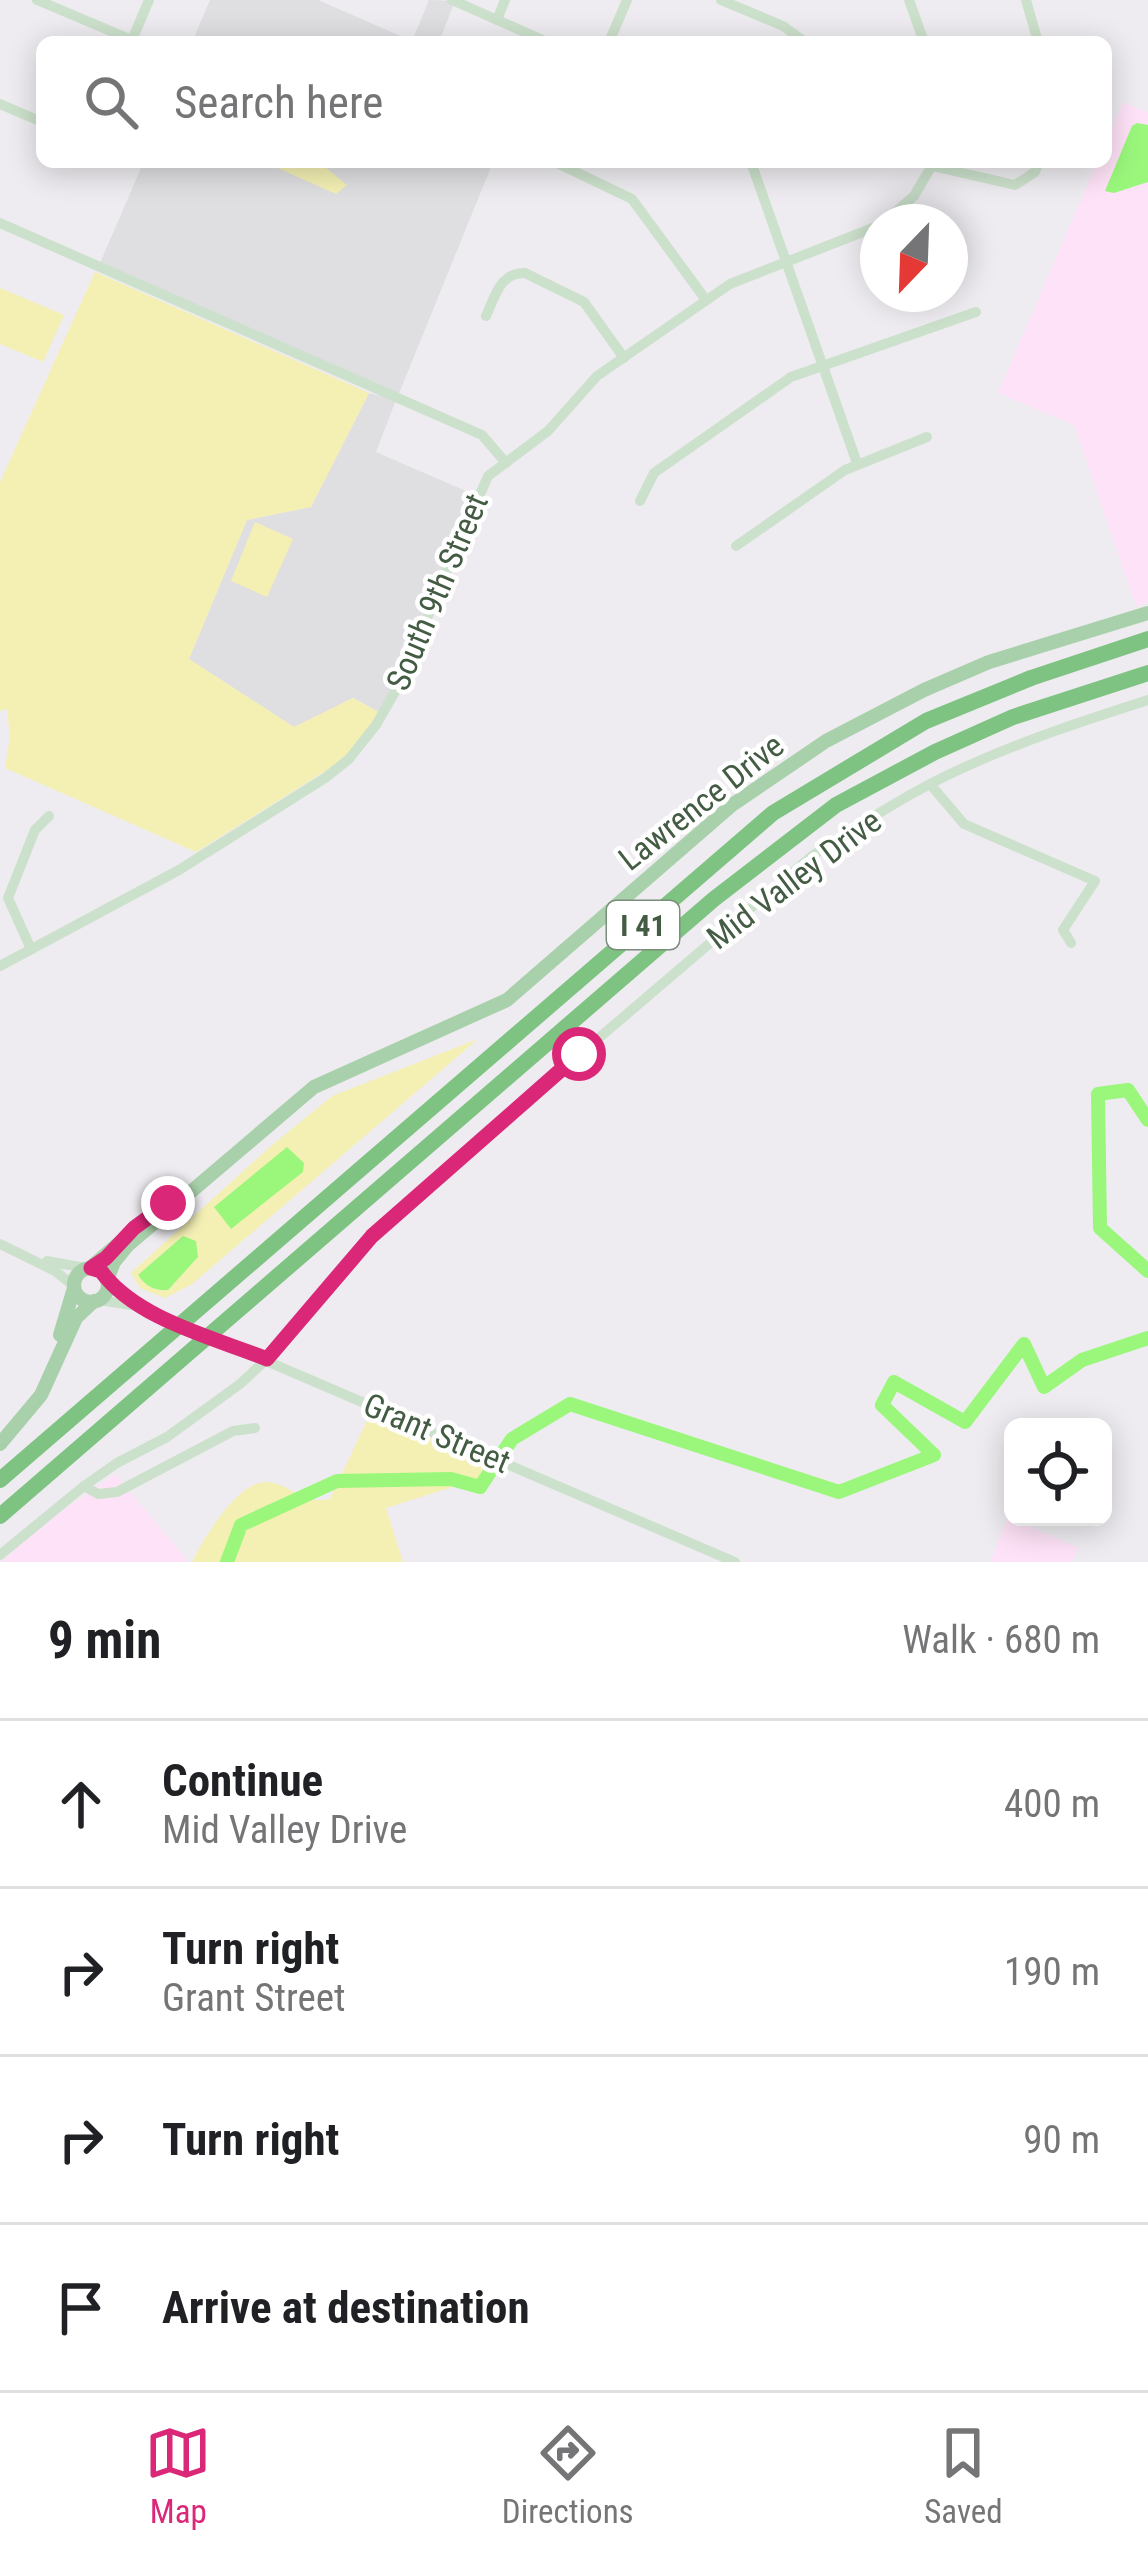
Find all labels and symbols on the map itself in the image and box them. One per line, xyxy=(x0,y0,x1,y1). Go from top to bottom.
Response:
north arrow xyxy=(860,204,968,312)
street label: South 9th Street xyxy=(378,488,496,696)
street label: Lawrence Drive xyxy=(611,726,791,878)
street label: Mid Valley Drive xyxy=(699,801,889,957)
road number: I 41 xyxy=(607,901,679,949)
route start xyxy=(552,1027,606,1081)
route end xyxy=(141,1176,195,1230)
street label: Grant Street xyxy=(358,1385,516,1481)

